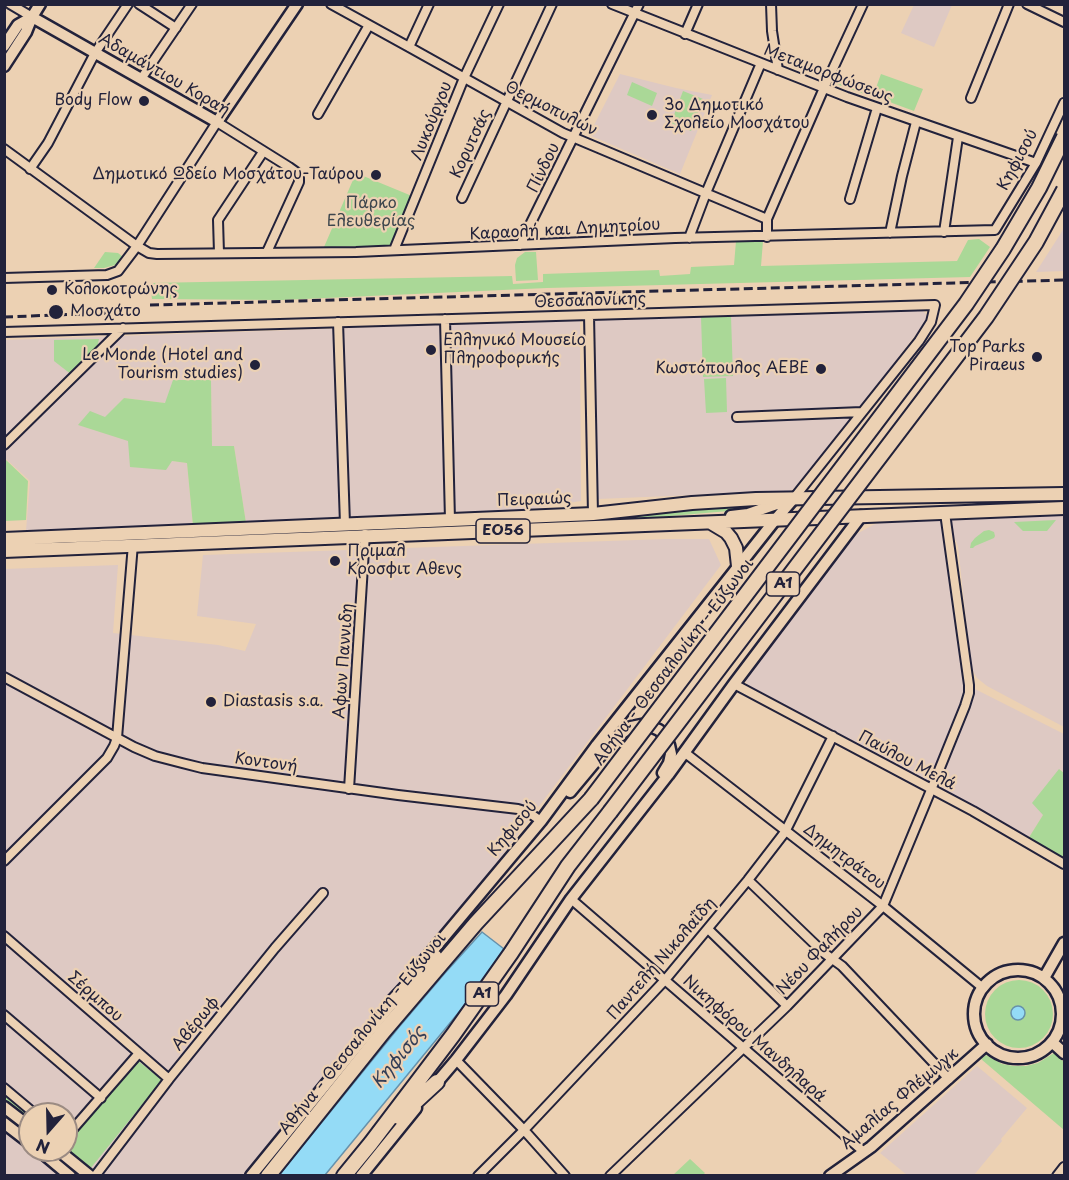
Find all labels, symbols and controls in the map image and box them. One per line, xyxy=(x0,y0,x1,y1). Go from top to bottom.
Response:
street label: Αδαμάντιου Κοραή xyxy=(95,30,233,120)
street label: Μεταμορφώσεως xyxy=(761,41,895,107)
street label: Θερμοπυλών xyxy=(502,78,600,140)
street label: Λυκούργου xyxy=(407,79,457,163)
place label: Body Flow xyxy=(54,91,132,111)
marker: Body Flow xyxy=(137,94,151,108)
place label: 3ο Δημοτικό Σχολείο Μοσχάτου xyxy=(664,96,810,134)
street label: Κορυτσάς xyxy=(447,106,495,182)
marker: 3ο Δημοτικό Σχολείο Μοσχάτου xyxy=(645,108,659,122)
street label: Κηφισού xyxy=(994,126,1042,194)
street label: Πίνδου xyxy=(524,140,564,196)
place label: Δημοτικό Ωδείο Μοσχάτου-Ταύρου xyxy=(92,165,364,185)
marker: Δημοτικό Ωδείο Μοσχάτου-Ταύρου xyxy=(369,168,383,182)
park label: Πάρκο Ελευθερίας xyxy=(327,194,415,232)
street label: Καραολή και Δημητρίου xyxy=(469,215,661,245)
place label: Κολοκοτρώνης xyxy=(64,280,178,300)
marker: Κολοκοτρώνης xyxy=(45,283,59,297)
street label: Θεσσαλονίκης xyxy=(534,289,646,313)
place label: Μοσχάτο xyxy=(70,302,141,322)
marker: Μοσχάτο xyxy=(47,303,65,321)
place label: Ελληνικό Μουσείο Πληροφορικής xyxy=(443,331,586,369)
place label: Top Parks Piraeus xyxy=(949,338,1025,376)
marker: Ελληνικό Μουσείο Πληροφορικής xyxy=(424,343,438,357)
place label: Le Monde (Hotel and Tourism studies) xyxy=(82,346,243,384)
marker: Top Parks Piraeus xyxy=(1030,350,1044,364)
marker: Le Monde (Hotel and Tourism studies) xyxy=(248,358,262,372)
place label: Κωστόπουλος ΑΕΒΕ xyxy=(655,359,809,379)
marker: Κωστόπουλος ΑΕΒΕ xyxy=(814,362,828,376)
street label: Πειραιώς xyxy=(496,489,572,511)
road number: ΕΟ56 xyxy=(476,519,530,543)
place label: Πριμαλ Κροσφιτ Αθενς xyxy=(347,542,462,580)
marker: Πριμαλ Κροσφιτ Αθενς xyxy=(328,554,342,568)
street label: Αθήνα - Θεσσαλονίκη - Εύζωνοι xyxy=(590,555,758,769)
road number: Α1 xyxy=(766,572,800,596)
street label: Αφων Παννιδη xyxy=(330,603,358,719)
place label: Diastasis s.a. xyxy=(223,692,324,712)
marker: Diastasis s.a. xyxy=(204,695,218,709)
street label: Παύλου Μελά xyxy=(855,727,959,795)
street label: Κοντονή xyxy=(233,749,299,777)
street label: Κηφισού xyxy=(484,797,542,861)
street label: Δημητράτου xyxy=(799,820,889,894)
street label: Παντελή Νικολαΐδη xyxy=(604,894,720,1024)
street label: Νέου Φαλήρου xyxy=(773,903,867,999)
street label: Αθήνα - Θεσσαλονίκη - Εύζωνοι xyxy=(276,929,450,1139)
street label: Σέρμπου xyxy=(64,968,126,1026)
street label: Νικηφόρου Μανδηλαρά xyxy=(678,972,830,1106)
road number: Α1 xyxy=(466,982,498,1006)
street label: Αβέρωφ xyxy=(168,993,224,1055)
water label: Κηφισός xyxy=(368,1023,430,1093)
street label: Αμαλίας Φλέμινγκ xyxy=(837,1044,963,1154)
north arrow xyxy=(18,1102,78,1162)
text: N xyxy=(32,1134,53,1160)

